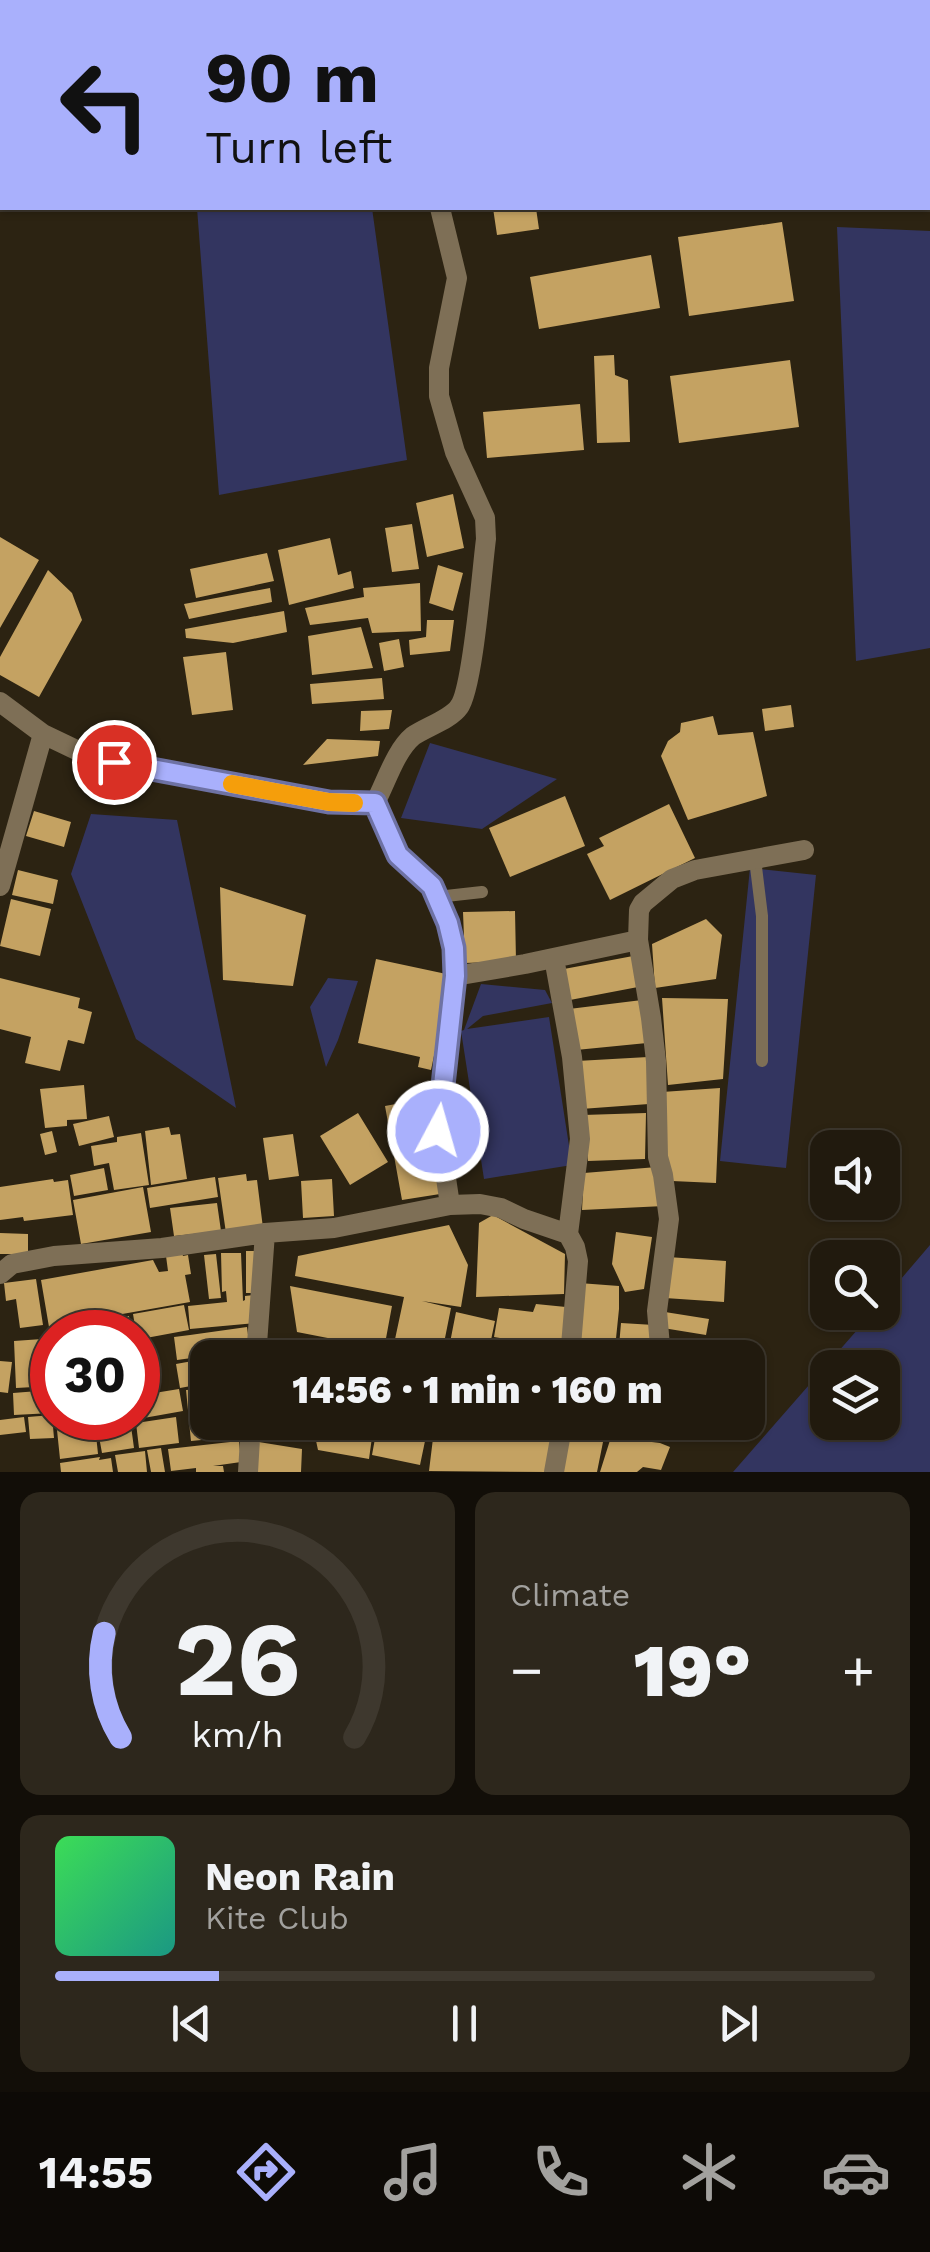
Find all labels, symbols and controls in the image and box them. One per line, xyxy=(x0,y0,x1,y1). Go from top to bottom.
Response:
text: 90 m xyxy=(205,37,379,119)
icon: left xyxy=(40,40,170,170)
text: Turn left xyxy=(205,121,392,174)
pin xyxy=(72,720,157,805)
icon: arrive xyxy=(87,735,142,790)
position arrow xyxy=(386,1079,490,1183)
map controls xyxy=(810,1130,900,1440)
button: sound xyxy=(810,1130,900,1220)
button: search xyxy=(810,1240,900,1330)
speed limit sign: 30 xyxy=(30,1310,160,1440)
button: layers xyxy=(810,1350,900,1440)
text: 14:56 · 1 min · 160 m xyxy=(292,1368,663,1412)
text: Climate xyxy=(510,1576,630,1614)
text: 26 xyxy=(174,1598,301,1720)
text: 19° xyxy=(634,1626,751,1714)
text: − xyxy=(510,1638,543,1702)
text: + xyxy=(842,1638,875,1702)
text: km/h xyxy=(191,1714,284,1756)
text: Neon Rain xyxy=(205,1855,395,1899)
text: Kite Club xyxy=(205,1899,349,1937)
icon: previous xyxy=(164,1996,219,2051)
icon: pause xyxy=(437,1996,492,2051)
icon: next xyxy=(711,1996,766,2051)
icon: directions xyxy=(231,2137,301,2207)
icon: music xyxy=(378,2137,448,2207)
icon: phone xyxy=(526,2137,596,2207)
icon: climate xyxy=(674,2137,744,2207)
icon: car xyxy=(821,2137,891,2207)
text: 14:55 xyxy=(39,2146,153,2199)

